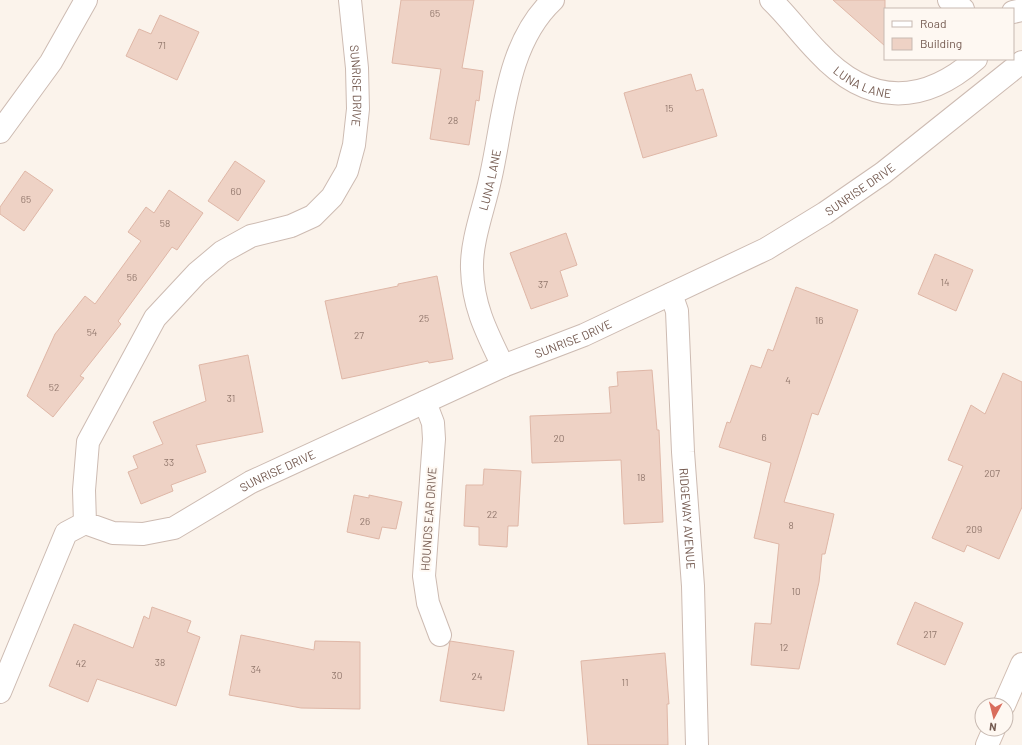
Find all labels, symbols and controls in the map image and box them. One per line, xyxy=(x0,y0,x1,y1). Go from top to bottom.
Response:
house number: 65 xyxy=(430,7,440,19)
legend xyxy=(884,8,1014,60)
text: Road xyxy=(920,16,947,30)
text: Building xyxy=(920,36,962,50)
house number: 71 xyxy=(158,39,166,51)
street label: SUNRISE DRIVE xyxy=(348,44,365,127)
street label: LUNA LANE xyxy=(831,63,892,100)
house number: 15 xyxy=(665,102,673,114)
house number: 28 xyxy=(448,114,458,126)
street label: LUNA LANE xyxy=(476,148,503,212)
street label: SUNRISE DRIVE xyxy=(822,160,897,218)
house number: 60 xyxy=(231,185,241,197)
house number: 65 xyxy=(21,193,31,205)
house number: 58 xyxy=(160,217,170,229)
house number: 56 xyxy=(127,271,137,283)
house number: 14 xyxy=(940,276,950,288)
house number: 37 xyxy=(538,278,548,290)
house number: 25 xyxy=(419,312,429,324)
house number: 16 xyxy=(815,314,823,326)
street label: SUNRISE DRIVE xyxy=(532,316,614,360)
house number: 54 xyxy=(87,326,97,338)
house number: 27 xyxy=(354,329,364,341)
house number: 4 xyxy=(785,374,791,386)
house number: 52 xyxy=(49,381,59,393)
house number: 31 xyxy=(227,392,235,404)
house number: 6 xyxy=(761,431,767,443)
house number: 20 xyxy=(553,432,565,444)
street label: SUNRISE DRIVE xyxy=(237,446,317,494)
house number: 33 xyxy=(164,456,174,468)
street label: HOUNDS EAR DRIVE xyxy=(417,467,439,571)
street label: RIDGEWAY AVENUE xyxy=(677,467,699,570)
house number: 207 xyxy=(984,467,1000,479)
house number: 18 xyxy=(637,471,645,483)
house number: 22 xyxy=(487,508,497,520)
house number: 26 xyxy=(360,515,370,527)
house number: 8 xyxy=(788,519,794,531)
house number: 209 xyxy=(966,523,982,535)
house number: 10 xyxy=(791,585,801,597)
house number: 217 xyxy=(923,628,937,640)
house number: 12 xyxy=(780,641,788,653)
house number: 38 xyxy=(155,656,165,668)
house number: 42 xyxy=(76,657,86,669)
house number: 34 xyxy=(251,663,261,675)
house number: 30 xyxy=(332,669,342,681)
house number: 24 xyxy=(472,670,482,682)
house number: 11 xyxy=(621,676,629,688)
north arrow xyxy=(974,697,1014,737)
text: N xyxy=(988,721,997,734)

